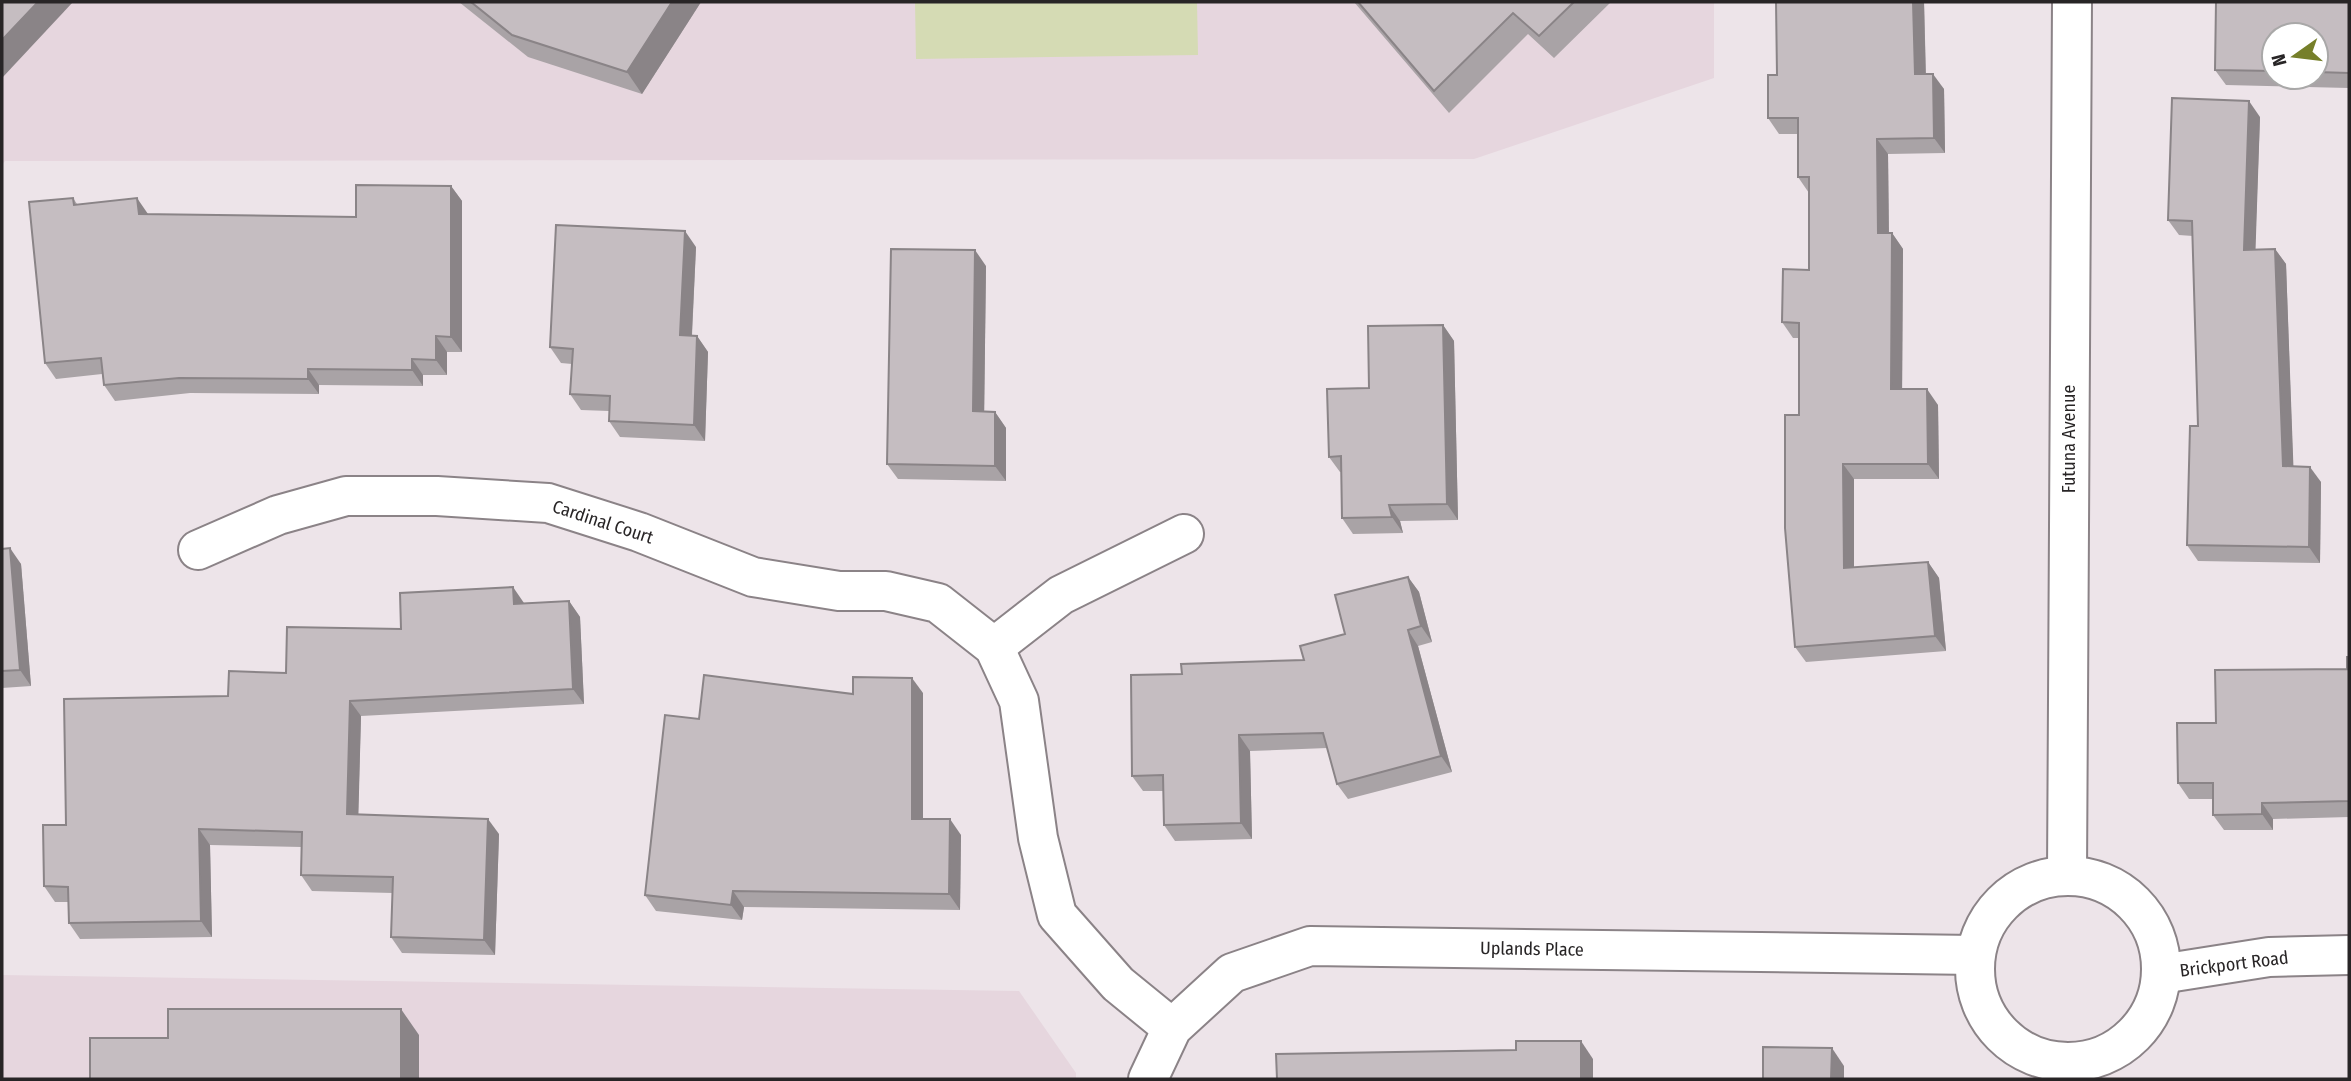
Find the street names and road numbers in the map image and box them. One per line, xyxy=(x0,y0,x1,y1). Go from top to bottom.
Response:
street label: Futuna Avenue xyxy=(2058,385,2080,493)
street label: Cardinal Court xyxy=(550,495,656,549)
street label: Uplands Place xyxy=(1480,937,1584,961)
street label: Brickport Road xyxy=(2178,946,2290,982)

